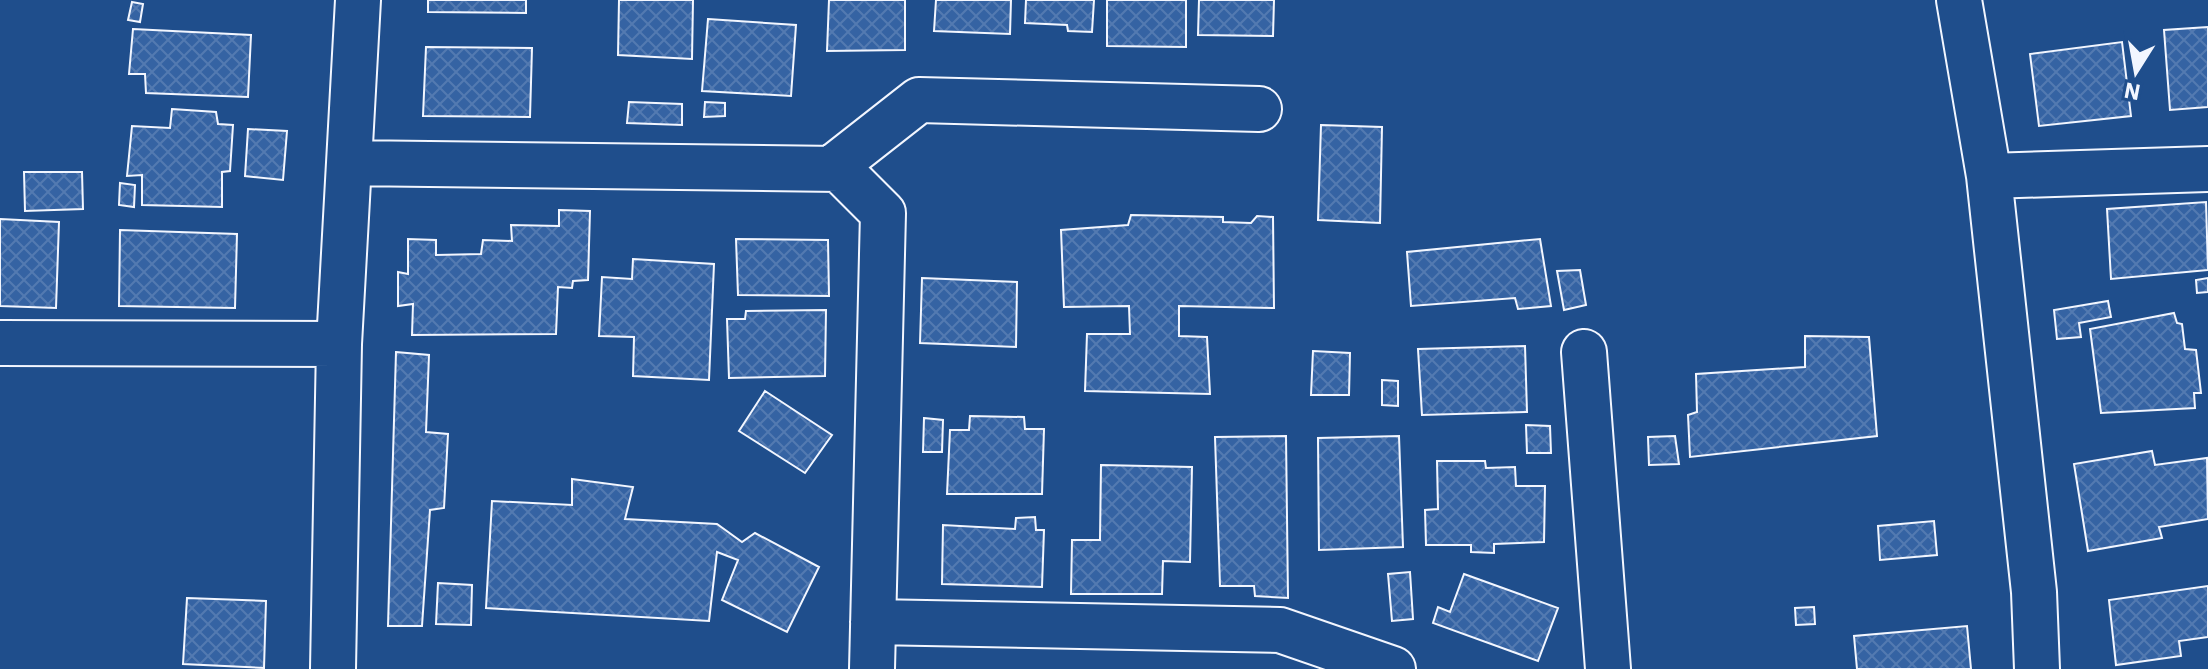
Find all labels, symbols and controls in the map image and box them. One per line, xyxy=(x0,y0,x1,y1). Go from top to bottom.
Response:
north arrow xyxy=(2096,32,2176,112)
text: N xyxy=(2121,76,2143,108)

